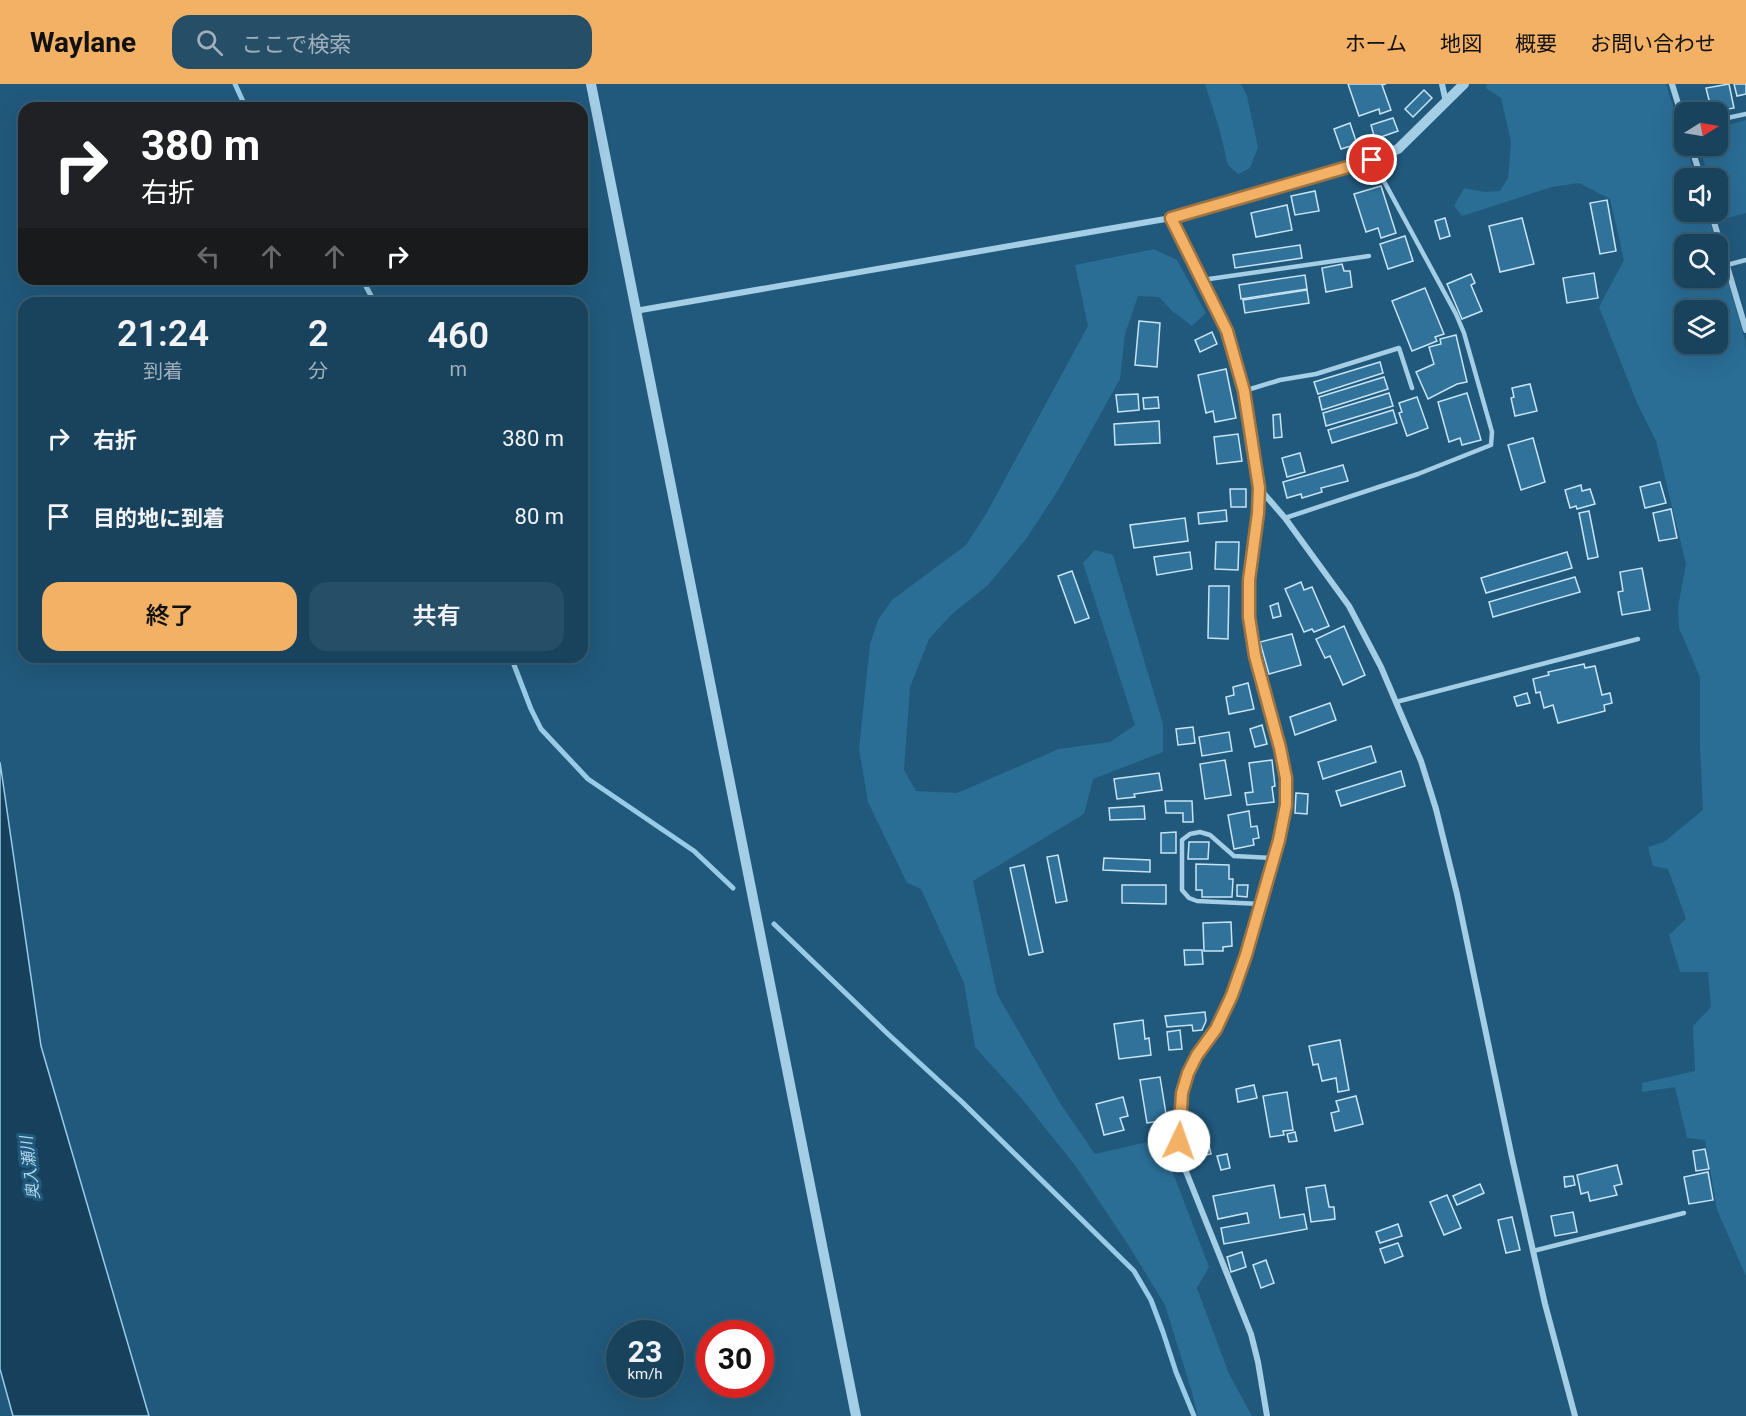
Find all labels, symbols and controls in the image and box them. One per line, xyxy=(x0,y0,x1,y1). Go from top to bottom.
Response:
search box xyxy=(172,15,592,69)
text: Waylane xyxy=(30,26,136,59)
icon: search xyxy=(193,26,226,59)
text: ここで検索 xyxy=(241,32,351,57)
text: ホーム xyxy=(1345,32,1407,56)
text: 地図 xyxy=(1440,32,1482,56)
text: 概要 xyxy=(1515,32,1557,56)
text: お問い合わせ xyxy=(1590,32,1716,56)
north arrow xyxy=(1674,102,1728,156)
map controls xyxy=(1674,102,1728,354)
text: 380 m xyxy=(141,121,260,170)
icon: right xyxy=(42,126,120,204)
pin xyxy=(1346,134,1397,185)
icon: arrive xyxy=(1355,143,1388,176)
button: sound xyxy=(1674,168,1728,222)
text: 右折 xyxy=(141,177,195,209)
button: search xyxy=(1674,234,1728,288)
icon: left xyxy=(192,240,225,273)
icon: ahead xyxy=(255,240,288,273)
icon: ahead xyxy=(318,240,351,273)
icon: right xyxy=(381,240,414,273)
button: layers xyxy=(1674,300,1728,354)
text: 21:24 xyxy=(117,313,209,355)
text: 2 xyxy=(308,313,328,355)
text: 460 xyxy=(427,315,489,357)
text: m xyxy=(449,357,467,381)
text: 到着 xyxy=(143,359,183,383)
text: 分 xyxy=(308,359,328,383)
icon: right xyxy=(42,422,75,455)
text: 380 m xyxy=(502,426,564,451)
text: 右折 xyxy=(93,428,137,453)
icon: arrive xyxy=(42,500,75,533)
text: 80 m xyxy=(515,504,564,529)
text: 目的地に到着 xyxy=(93,506,225,531)
button: 終了 xyxy=(42,582,297,651)
button: 共有 xyxy=(309,582,564,651)
position arrow xyxy=(1147,1109,1211,1173)
water label: 奥入瀬川 xyxy=(16,1133,43,1201)
speed limit sign: 30 xyxy=(696,1320,774,1398)
text: 23 xyxy=(628,1334,662,1369)
text: km/h xyxy=(627,1365,663,1383)

